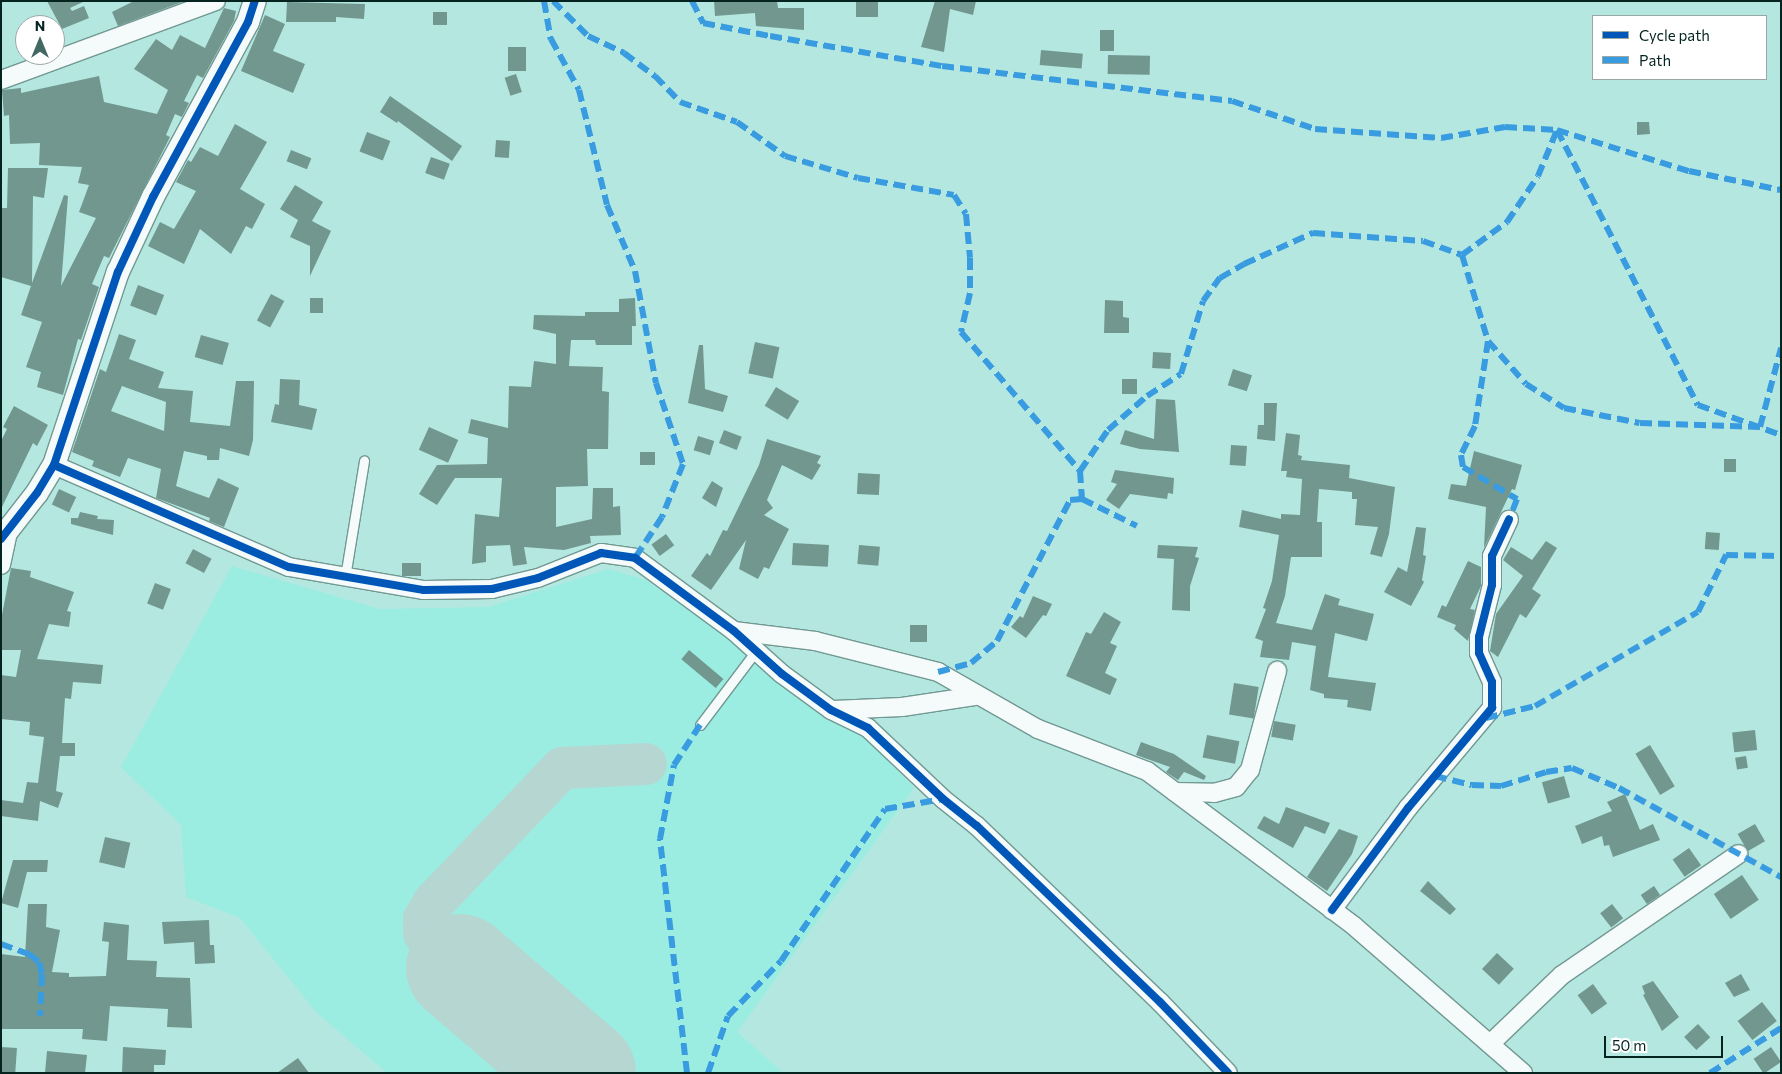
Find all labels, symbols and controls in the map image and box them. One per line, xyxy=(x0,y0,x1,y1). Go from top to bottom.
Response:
north arrow xyxy=(15,15,65,65)
legend xyxy=(1592,15,1767,80)
text: N xyxy=(35,17,45,34)
text: Cycle path xyxy=(1639,26,1710,44)
text: Path xyxy=(1639,51,1671,69)
scale bar xyxy=(1607,1026,1726,1058)
text: 50 m xyxy=(1612,1036,1646,1054)

